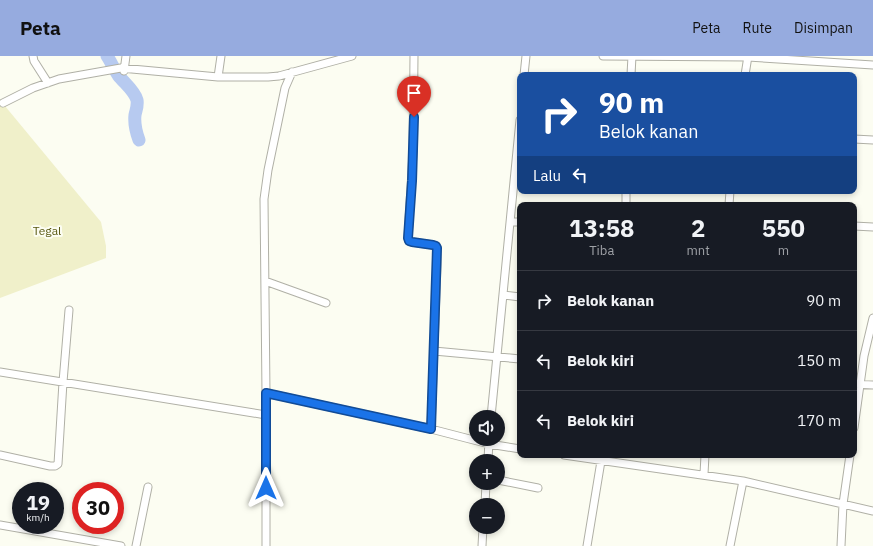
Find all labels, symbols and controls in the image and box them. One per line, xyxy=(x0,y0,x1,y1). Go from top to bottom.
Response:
text: Peta xyxy=(20,16,61,40)
text: Peta xyxy=(692,19,721,37)
text: Rute xyxy=(743,19,772,37)
text: Disimpan xyxy=(794,19,853,37)
pin xyxy=(397,76,431,117)
icon: arrive xyxy=(403,82,425,104)
text: 90 m xyxy=(599,84,664,121)
icon: right xyxy=(533,88,585,140)
text: Belok kanan xyxy=(599,120,698,143)
icon: left xyxy=(569,164,591,186)
text: Lalu xyxy=(533,166,561,185)
text: 13:58 xyxy=(569,212,635,244)
text: 2 xyxy=(691,212,705,244)
text: 550 xyxy=(762,212,805,244)
park label: Tegal xyxy=(33,223,61,238)
text: Tiba xyxy=(589,242,614,259)
text: mnt xyxy=(687,242,710,259)
text: m xyxy=(778,242,789,259)
icon: right xyxy=(533,290,555,312)
text: Belok kanan xyxy=(567,291,654,310)
text: 90 m xyxy=(806,291,841,310)
icon: left xyxy=(533,350,555,372)
text: Belok kiri xyxy=(567,351,634,370)
text: 150 m xyxy=(797,351,841,370)
map controls xyxy=(469,410,505,534)
button: sound xyxy=(469,410,505,446)
icon: left xyxy=(533,410,555,432)
text: Belok kiri xyxy=(567,411,634,430)
text: 170 m xyxy=(797,411,841,430)
button: + xyxy=(469,454,505,490)
position arrow xyxy=(245,467,287,509)
speed limit sign: 30 xyxy=(72,482,124,534)
text: 19 xyxy=(26,489,50,516)
button: − xyxy=(469,498,505,534)
text: km/h xyxy=(26,511,50,524)

